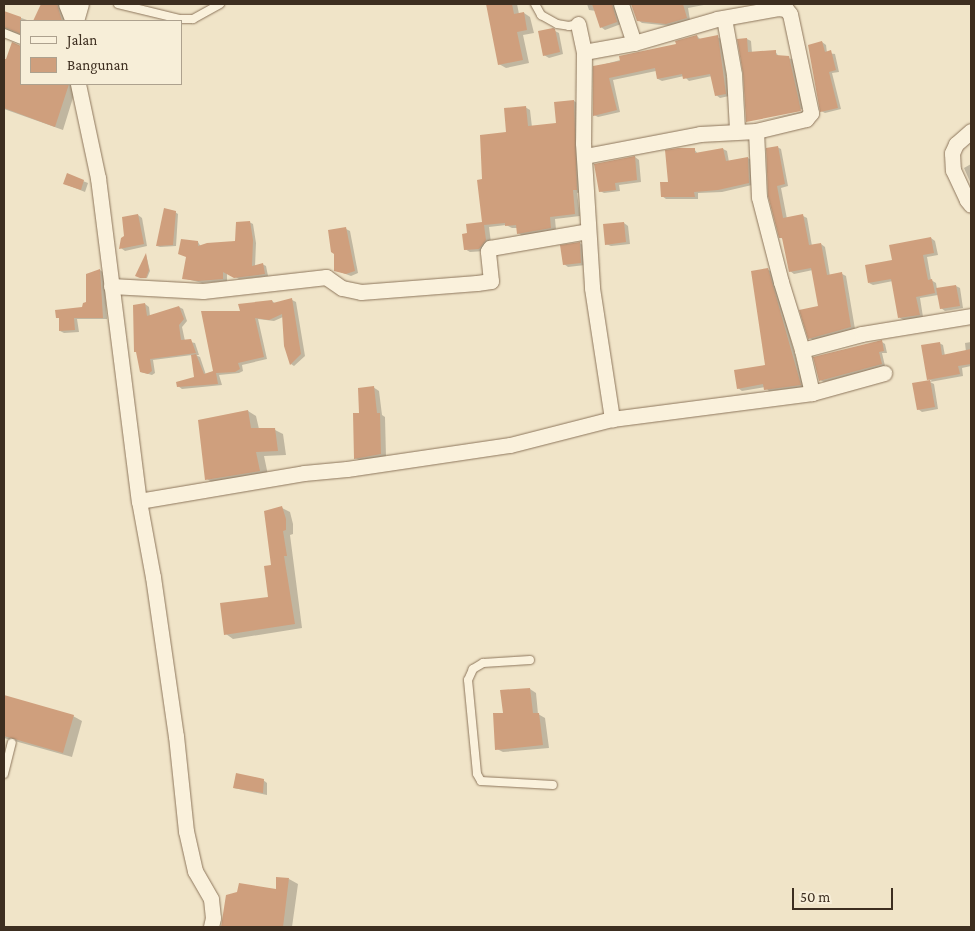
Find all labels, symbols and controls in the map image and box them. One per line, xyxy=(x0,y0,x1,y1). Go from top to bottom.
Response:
legend xyxy=(20,20,182,85)
text: Jalan xyxy=(67,32,97,48)
text: Bangunan xyxy=(67,57,128,73)
scale bar xyxy=(795,878,896,910)
text: 50 m xyxy=(800,889,830,905)

